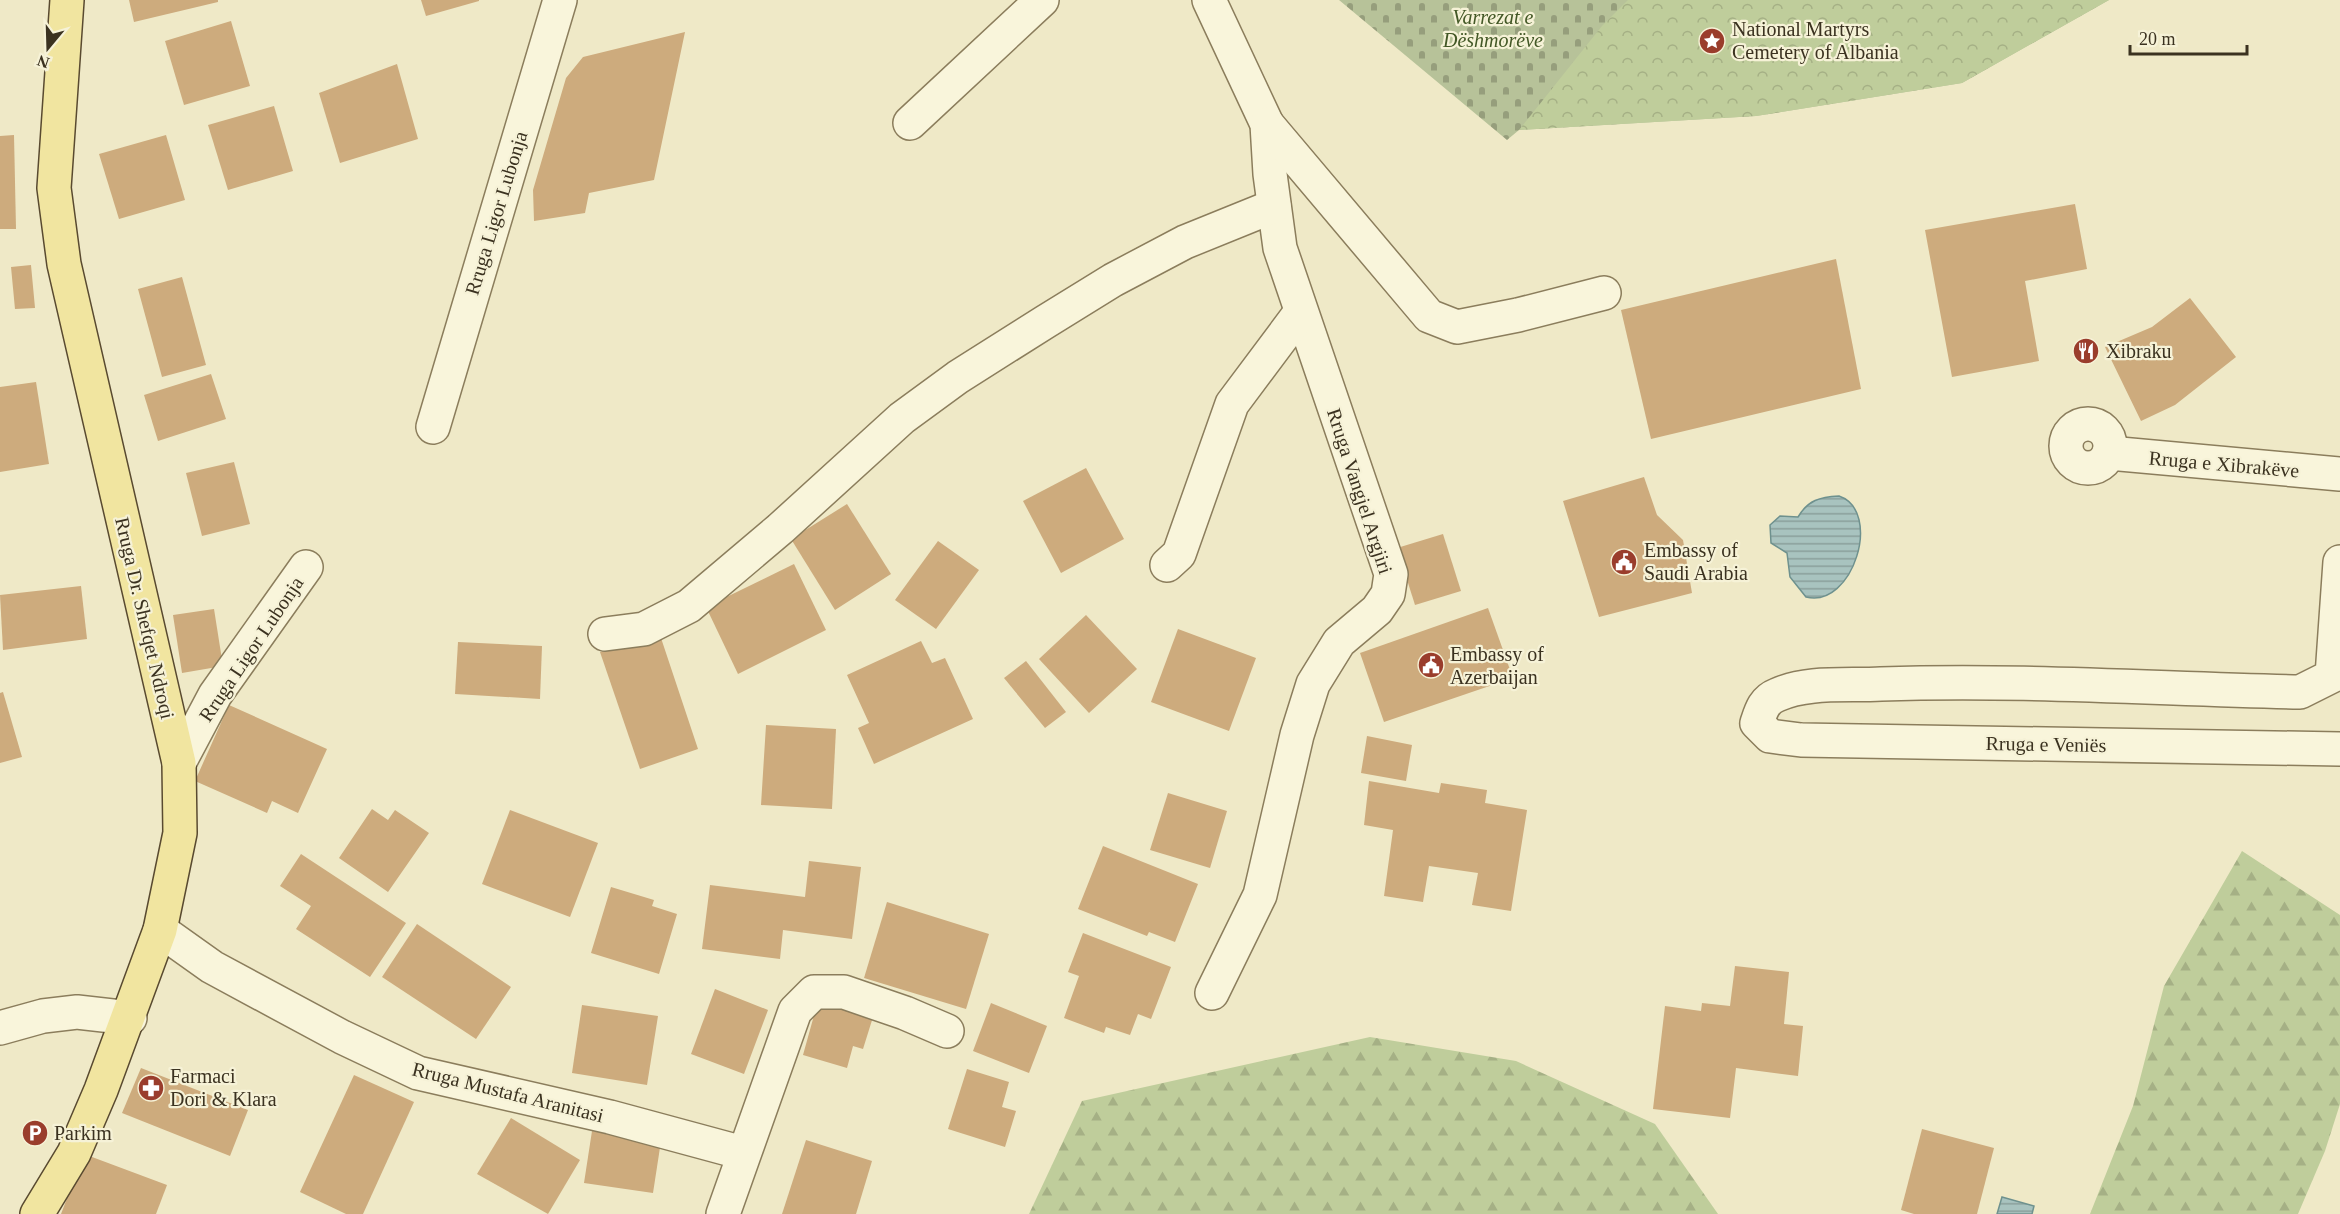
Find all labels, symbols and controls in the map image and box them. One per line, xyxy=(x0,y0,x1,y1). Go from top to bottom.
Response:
park label: Varrezat e Dëshmorëve xyxy=(1442,6,1543,51)
north arrow xyxy=(18,18,78,78)
place label: National Martyrs Cemetery of Albania xyxy=(1732,18,1899,64)
scale bar xyxy=(2130,18,2247,56)
place icon: National Martyrs Cemetery of Albania xyxy=(1697,26,1727,56)
text: 20 m xyxy=(2139,29,2176,49)
text: N xyxy=(35,52,52,72)
street label: Rruga Ligor Lubonja xyxy=(461,128,532,298)
restaurant icon: Xibraku xyxy=(2071,336,2101,366)
place label: Xibraku xyxy=(2106,340,2172,362)
street label: Rruga Vangjel Argjiri xyxy=(1322,406,1397,577)
street label: Rruga e Xibrakëve xyxy=(2148,446,2300,483)
street label: Rruga Dr. Shefqet Ndroqi xyxy=(110,515,179,722)
place label: Embassy of Saudi Arabia xyxy=(1644,539,1748,584)
public building icon: Embassy of Saudi Arabia xyxy=(1609,547,1639,577)
street label: Rruga Ligor Lubonja xyxy=(194,572,309,726)
place label: Embassy of Azerbaijan xyxy=(1450,643,1544,689)
public building icon: Embassy of Azerbaijan xyxy=(1416,650,1446,680)
street label: Rruga e Veniës xyxy=(1985,732,2107,757)
street label: Rruga Mustafa Aranitasi xyxy=(410,1058,606,1128)
place label: Farmaci Dori & Klara xyxy=(170,1065,277,1110)
pharmacy icon: Farmaci Dori & Klara xyxy=(136,1073,166,1103)
parking icon: Parkim xyxy=(20,1118,50,1148)
place label: Parkim xyxy=(54,1122,112,1144)

